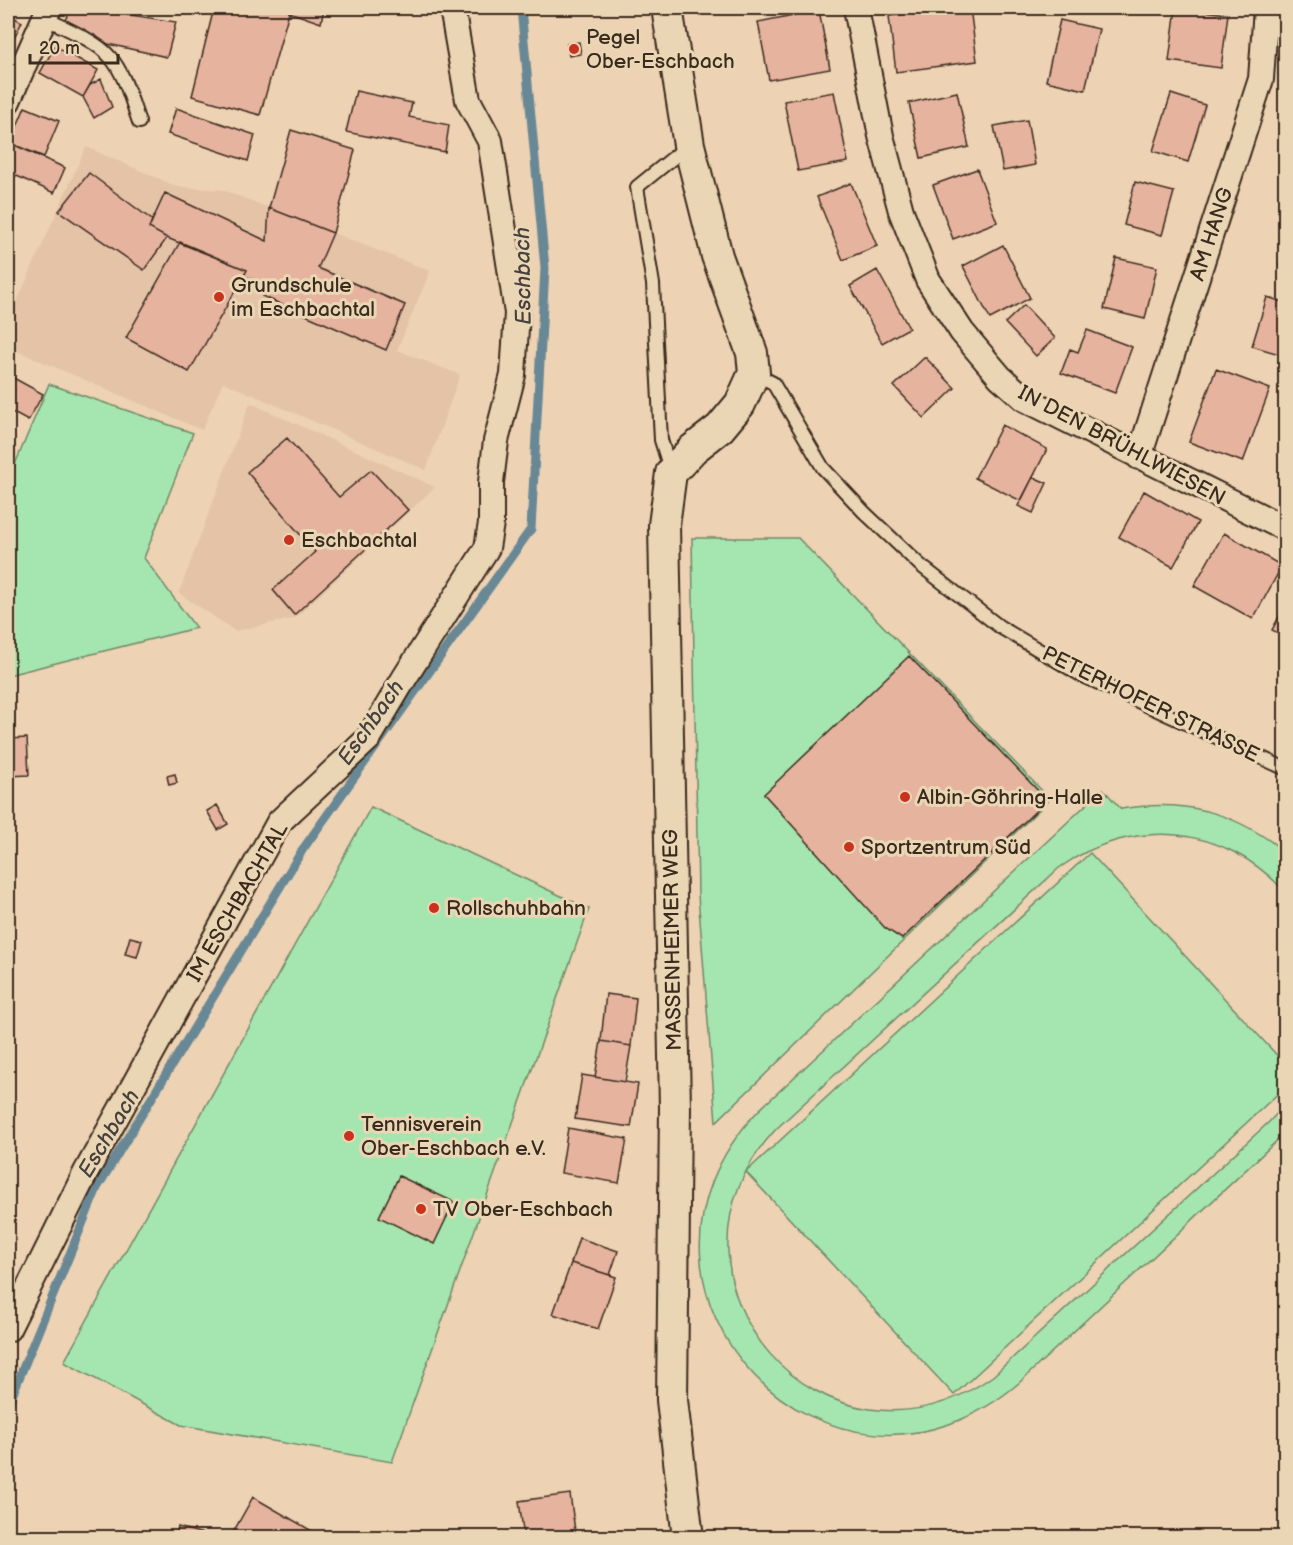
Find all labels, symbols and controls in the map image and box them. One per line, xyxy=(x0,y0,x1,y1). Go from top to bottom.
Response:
place label: Pegel Ober-Eschbach xyxy=(586,25,735,74)
scale bar xyxy=(30,27,118,65)
text: 20 m xyxy=(39,38,80,59)
marker: Pegel Ober-Eschbach xyxy=(567,42,581,56)
street label: AM HANG xyxy=(1185,184,1238,284)
water label: Eschbach xyxy=(509,227,538,325)
place label: Grundschule im Eschbachtal xyxy=(231,273,375,322)
marker: Grundschule im Eschbachtal xyxy=(212,290,226,304)
street label: IN DEN BRÜHLWIESEN xyxy=(1014,380,1230,511)
place label: Eschbachtal xyxy=(301,528,417,553)
marker: Eschbachtal xyxy=(282,533,296,547)
street label: PETERHOFER STRASSE xyxy=(1038,641,1263,768)
water label: Eschbach xyxy=(332,675,410,771)
place label: Albin-Göhring-Halle xyxy=(917,785,1103,810)
marker: Albin-Göhring-Halle xyxy=(898,790,912,804)
street label: IM ESCHBACHTAL xyxy=(182,818,293,986)
street label: MASSENHEIMER WEG xyxy=(658,829,687,1051)
place label: Sportzentrum Süd xyxy=(861,835,1031,860)
marker: Sportzentrum Süd xyxy=(842,840,856,854)
place label: Rollschuhbahn xyxy=(446,896,586,921)
marker: Rollschuhbahn xyxy=(427,901,441,915)
water label: Eschbach xyxy=(73,1085,146,1183)
place label: Tennisverein Ober-Eschbach e.V. xyxy=(361,1112,546,1161)
marker: Tennisverein Ober-Eschbach e.V. xyxy=(342,1129,356,1143)
place label: TV Ober-Eschbach xyxy=(433,1197,613,1222)
marker: TV Ober-Eschbach xyxy=(414,1202,428,1216)

